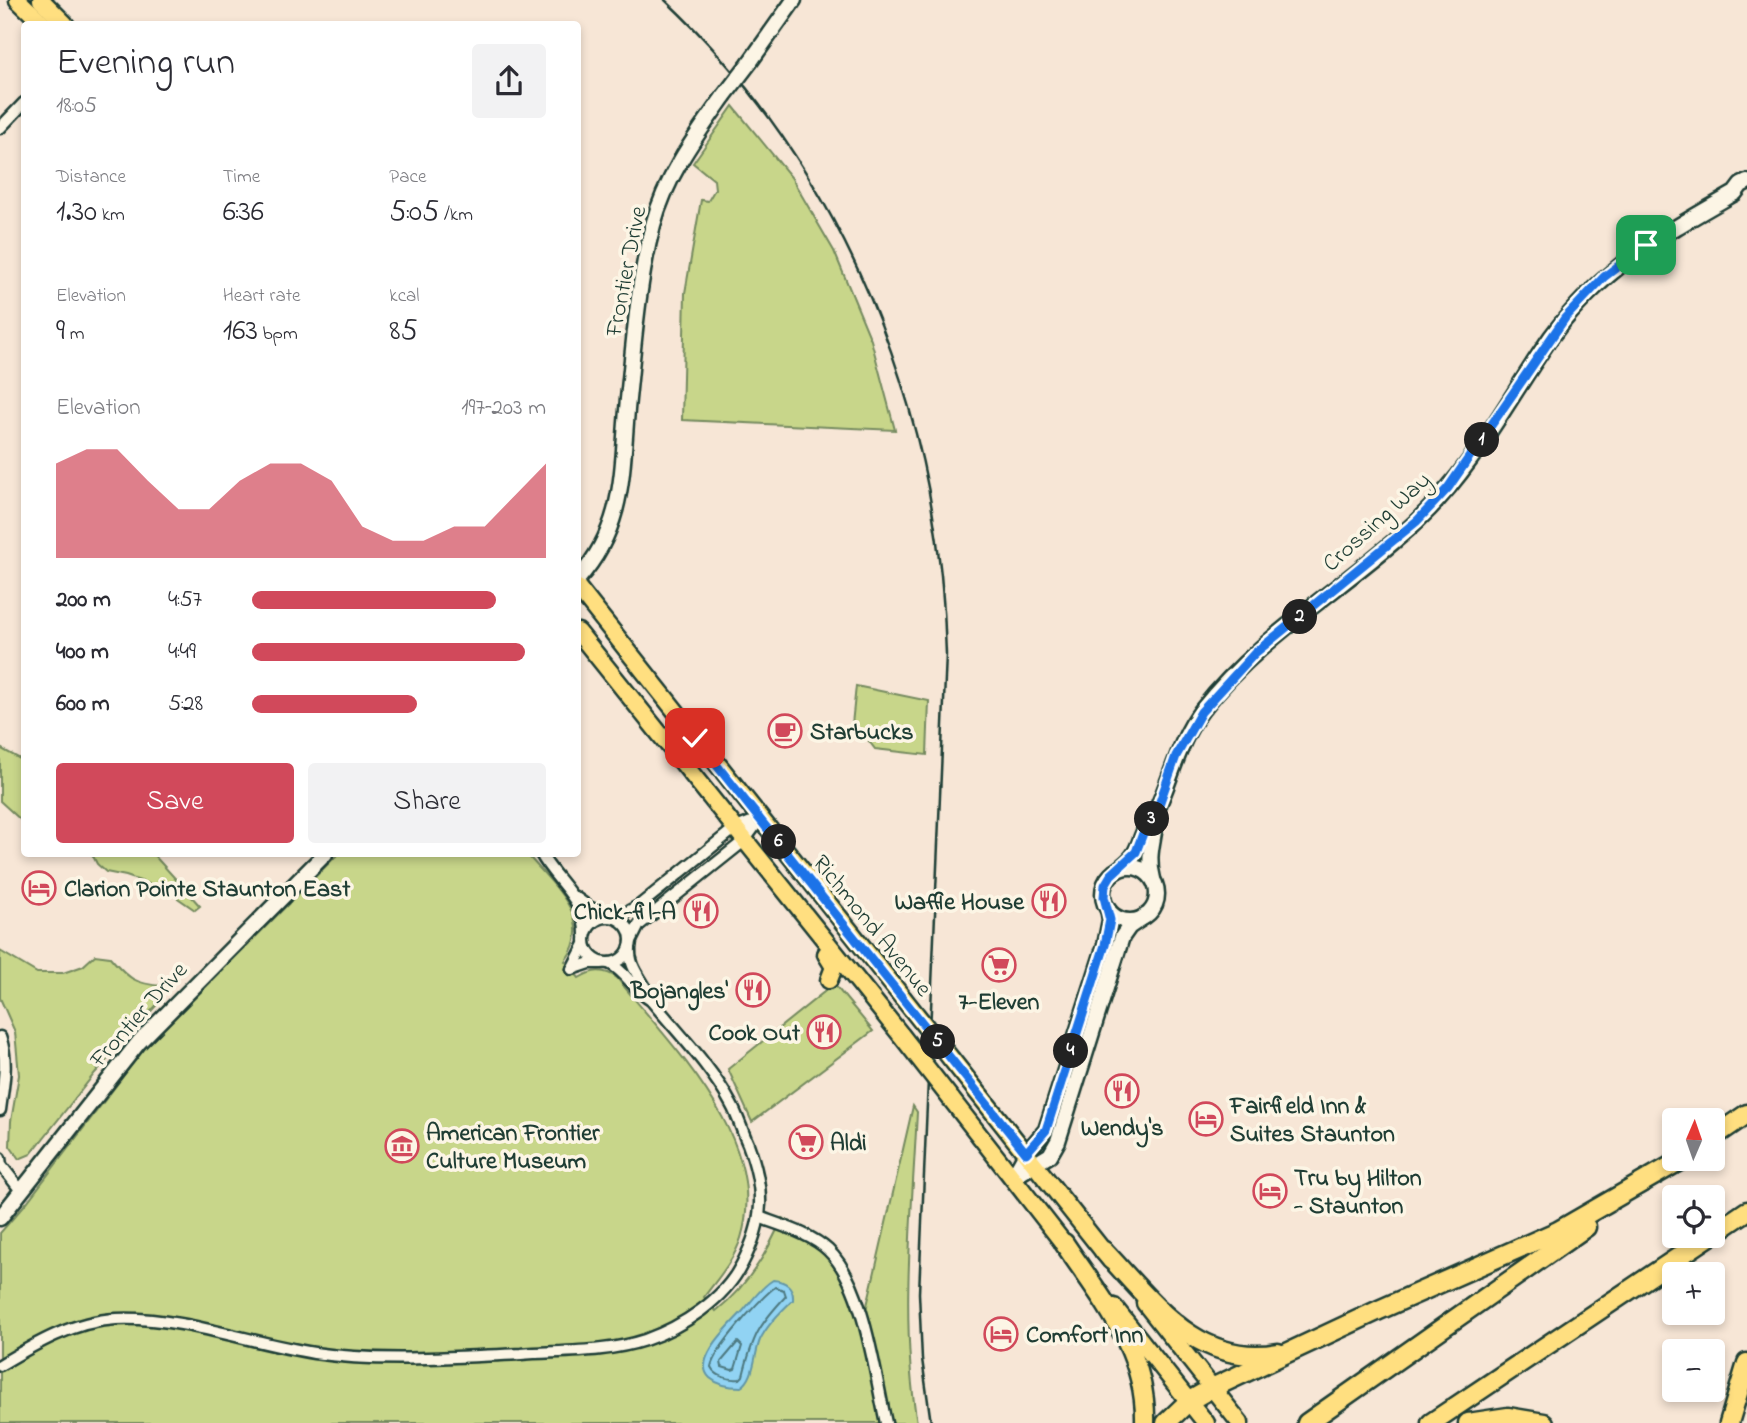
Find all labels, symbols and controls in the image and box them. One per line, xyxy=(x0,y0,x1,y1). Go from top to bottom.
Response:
text: Evening run xyxy=(56,36,235,92)
button: share xyxy=(472,44,546,118)
text: 18:05 xyxy=(56,90,97,123)
text: Distance xyxy=(56,164,126,191)
text: Time xyxy=(223,164,260,191)
text: Pace xyxy=(389,164,426,191)
text: 1.30 xyxy=(56,191,97,235)
text: 6:36 xyxy=(223,191,264,235)
text: 5:05 xyxy=(389,191,439,235)
text: km xyxy=(97,202,125,229)
text: /km xyxy=(439,202,473,229)
street label: Frontier Drive xyxy=(597,203,657,341)
pin xyxy=(1616,215,1676,275)
icon: arrive xyxy=(1627,226,1665,264)
text: Elevation xyxy=(56,283,126,310)
text: Heart rate xyxy=(223,283,301,310)
text: kcal xyxy=(389,283,420,310)
text: 9 xyxy=(56,310,65,354)
text: 163 xyxy=(223,310,258,354)
text: 85 xyxy=(389,310,418,354)
text: m xyxy=(65,321,85,348)
text: bpm xyxy=(258,321,298,348)
text: Elevation xyxy=(56,392,141,425)
text: 197–203 m xyxy=(461,392,546,425)
pin: 1 xyxy=(1464,422,1500,458)
text: 1 xyxy=(1478,426,1485,453)
street label: Crossing Way xyxy=(1316,465,1440,582)
text: 200 m xyxy=(56,584,111,617)
text: 4:57 xyxy=(168,584,202,617)
pin: 2 xyxy=(1282,600,1318,634)
text: 2 xyxy=(1295,603,1304,630)
text: 400 m xyxy=(56,636,109,669)
text: 4:49 xyxy=(168,636,196,669)
text: 600 m xyxy=(56,688,110,721)
text: 5:28 xyxy=(168,688,203,721)
pin xyxy=(665,708,725,768)
cafe icon: Starbucks xyxy=(766,712,804,750)
place label: Starbucks xyxy=(810,716,914,751)
icon: check xyxy=(676,719,714,757)
button: Save xyxy=(56,763,294,843)
button: Share xyxy=(308,763,546,843)
pin: 3 xyxy=(1134,802,1170,836)
text: 3 xyxy=(1148,805,1155,832)
pin: 6 xyxy=(762,824,796,860)
text: 6 xyxy=(774,828,783,855)
street label: Richmond Avenue xyxy=(803,848,940,1005)
hotel icon: Clarion Pointe Staunton East xyxy=(20,869,58,907)
place label: Clarion Pointe Staunton East xyxy=(64,873,351,908)
restaurant icon: Waffle House xyxy=(1030,882,1068,920)
place label: Waffle House xyxy=(894,886,1025,921)
restaurant icon: Chick-fil-A xyxy=(682,892,720,930)
place label: Chick-fil-A xyxy=(574,896,676,931)
supermarket icon: 7-Eleven xyxy=(980,946,1018,984)
street label: Frontier Drive xyxy=(82,955,197,1077)
restaurant icon: Bojangles' xyxy=(734,971,772,1009)
place label: Bojangles' xyxy=(630,975,728,1011)
place label: 7-Eleven xyxy=(959,986,1040,1021)
restaurant icon: Cook Out xyxy=(805,1013,843,1051)
place label: Cook Out xyxy=(709,1017,801,1052)
pin: 5 xyxy=(920,1024,956,1060)
text: 5 xyxy=(932,1028,943,1055)
pin: 4 xyxy=(1054,1034,1088,1068)
text: 4 xyxy=(1067,1037,1074,1064)
restaurant icon: Wendy's xyxy=(1103,1072,1141,1110)
place label: Fairfield Inn & Suites Staunton xyxy=(1229,1090,1395,1153)
hotel icon: Fairfield Inn & Suites Staunton xyxy=(1187,1100,1225,1138)
north arrow xyxy=(1662,1108,1726,1171)
map controls xyxy=(1662,1108,1725,1402)
place label: Wendy's xyxy=(1081,1112,1163,1148)
place label: American Frontier Culture Museum xyxy=(426,1117,600,1180)
supermarket icon: Aldi xyxy=(787,1123,825,1161)
museum icon: American Frontier Culture Museum xyxy=(383,1127,421,1165)
place label: Aldi xyxy=(830,1127,867,1162)
place label: Tru by Hilton - Staunton xyxy=(1293,1162,1422,1225)
hotel icon: Tru by Hilton - Staunton xyxy=(1251,1172,1289,1210)
button: locate xyxy=(1662,1185,1725,1248)
button: + xyxy=(1662,1262,1725,1325)
hotel icon: Comfort Inn xyxy=(982,1315,1020,1353)
place label: Comfort Inn xyxy=(1026,1319,1143,1354)
button: − xyxy=(1662,1339,1725,1402)

